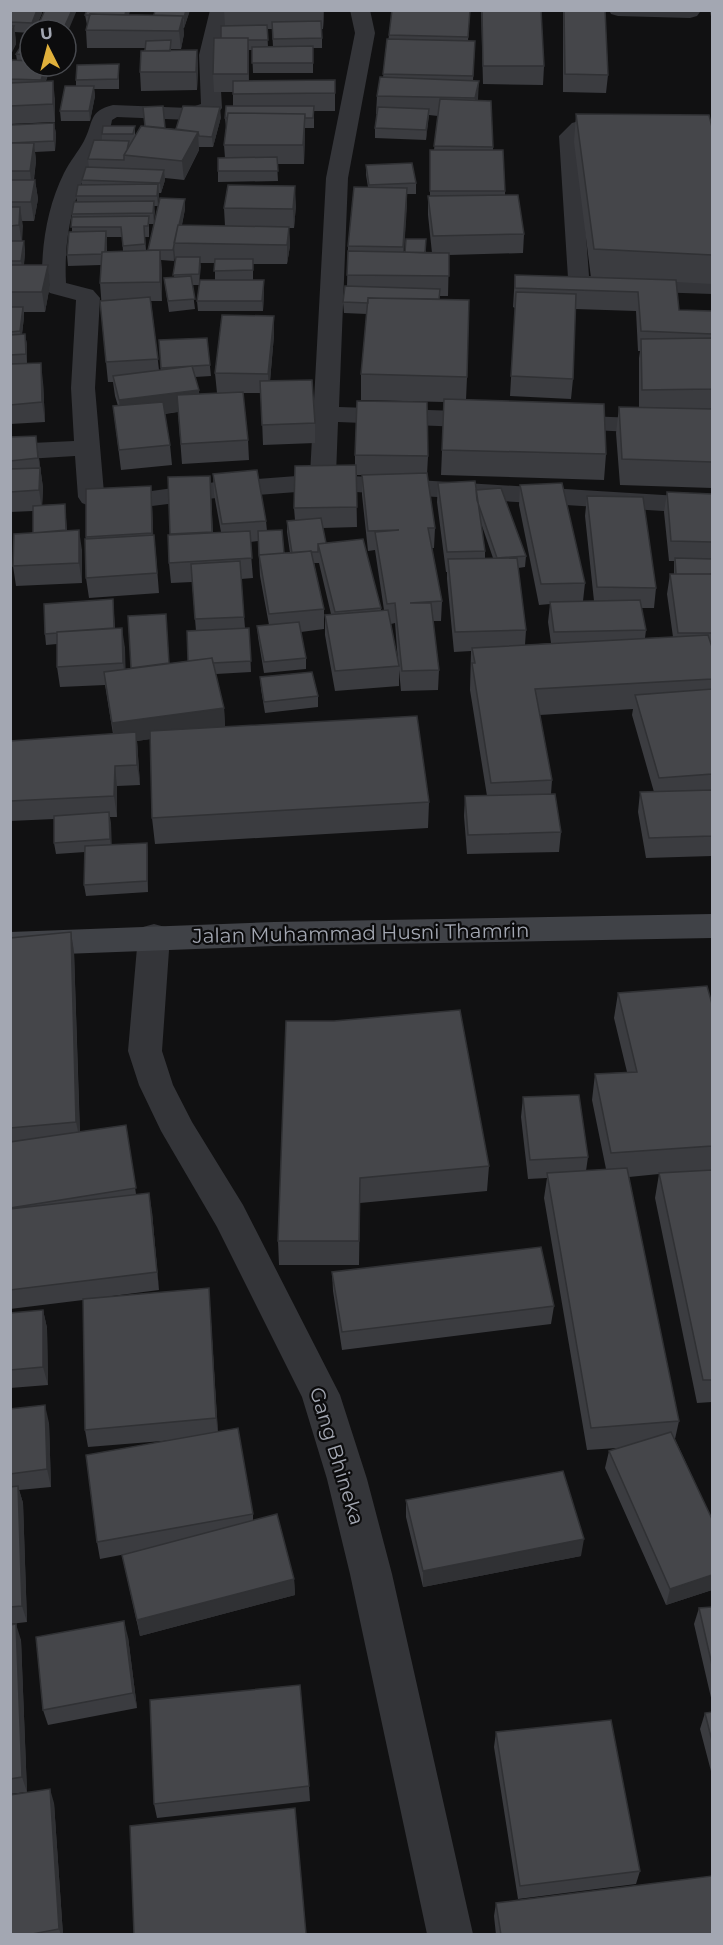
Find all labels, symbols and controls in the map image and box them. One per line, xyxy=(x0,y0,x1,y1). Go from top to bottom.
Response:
north arrow xyxy=(18,18,78,78)
text: U xyxy=(39,23,54,44)
street label: Jalan Muhammad Husni Thamrin xyxy=(191,918,530,948)
street label: Gang Bhineka xyxy=(305,1384,369,1528)

